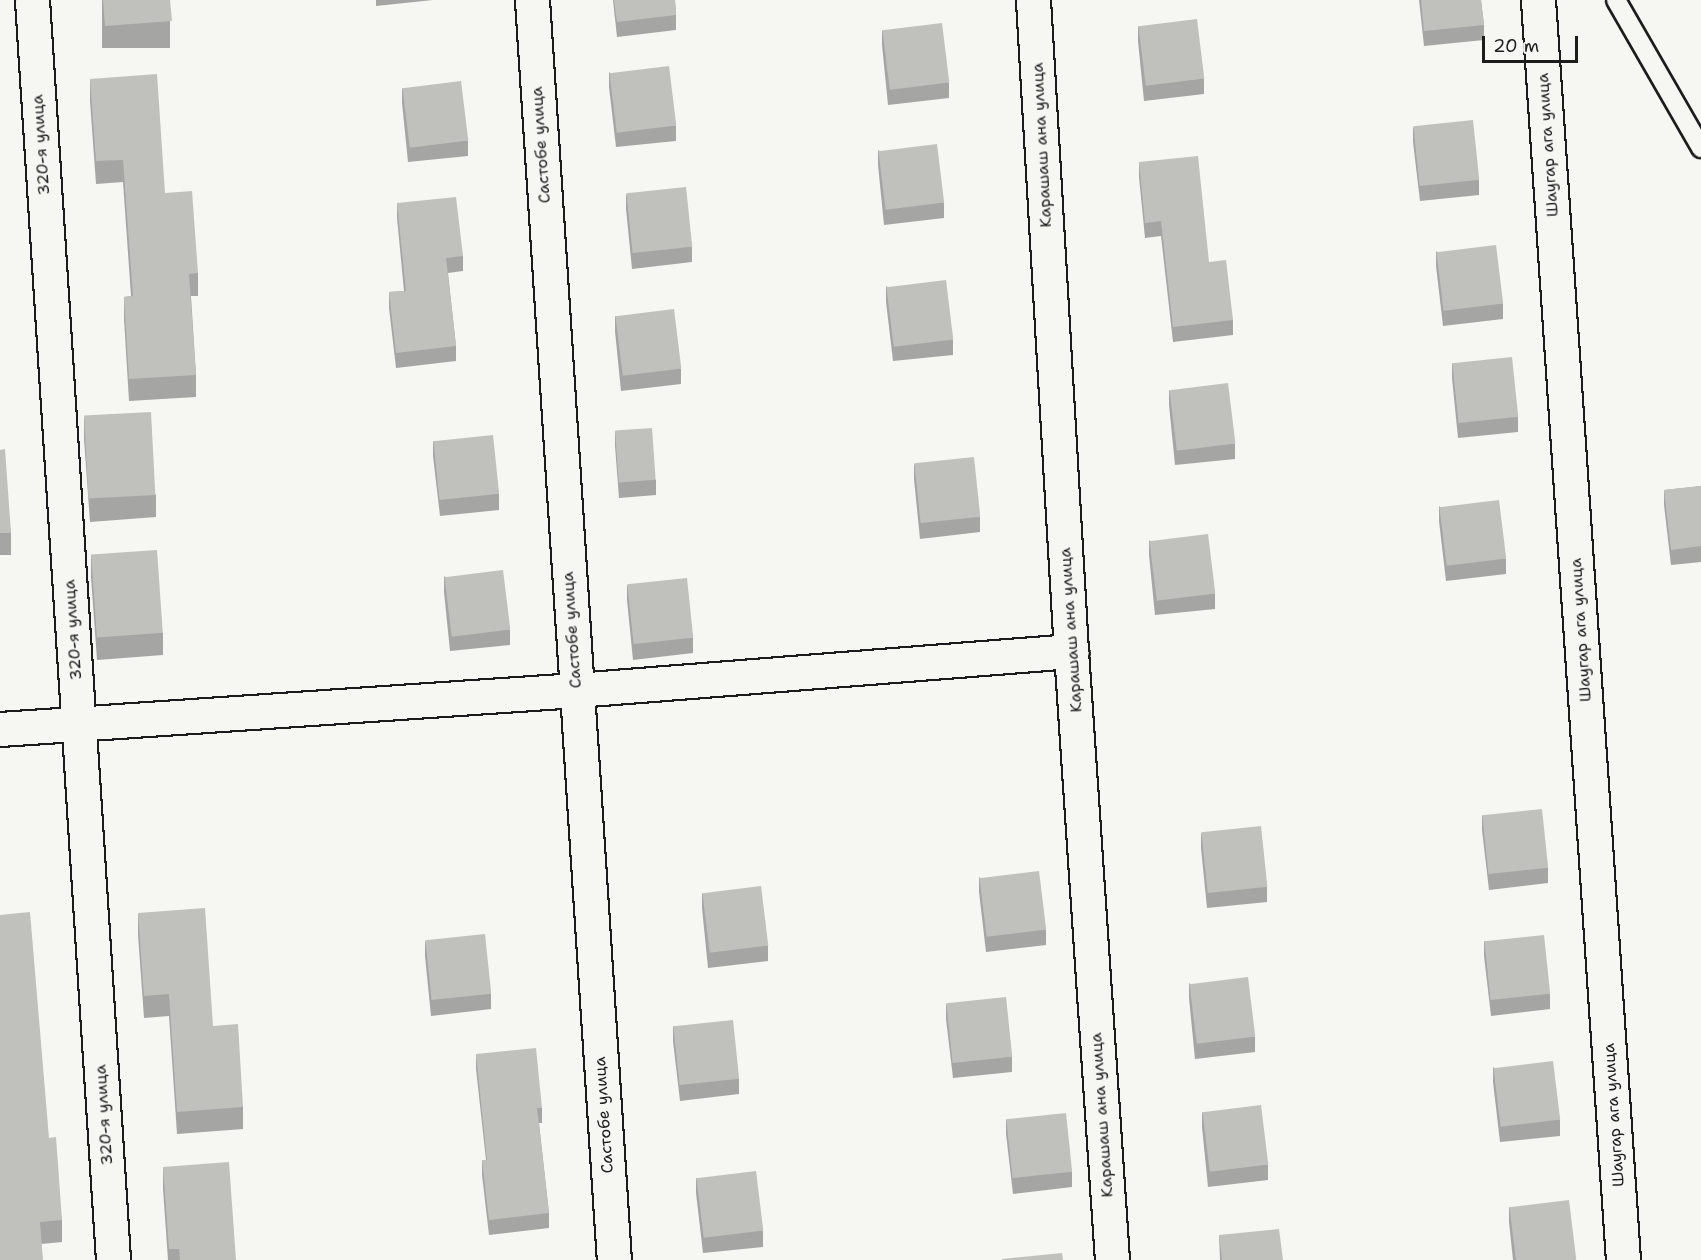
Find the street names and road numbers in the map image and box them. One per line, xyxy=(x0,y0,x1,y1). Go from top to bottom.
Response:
street label: Карашаш ана улица xyxy=(1028,62,1056,228)
street label: Шаугар ага улица xyxy=(1533,72,1563,218)
street label: Састобе улица xyxy=(527,86,555,204)
street label: 320-я улица xyxy=(28,94,54,196)
street label: Карашаш ана улица xyxy=(1056,547,1086,713)
street label: Шаугар ага улица xyxy=(1566,557,1596,703)
street label: Састобе улица xyxy=(558,571,586,689)
street label: 320-я улица xyxy=(60,579,86,681)
street label: Карашаш ана улица xyxy=(1087,1032,1117,1198)
street label: Шаугар ага улица xyxy=(1599,1042,1629,1188)
street label: Састобе улица xyxy=(590,1056,618,1174)
street label: 320-я улица xyxy=(91,1064,117,1166)

